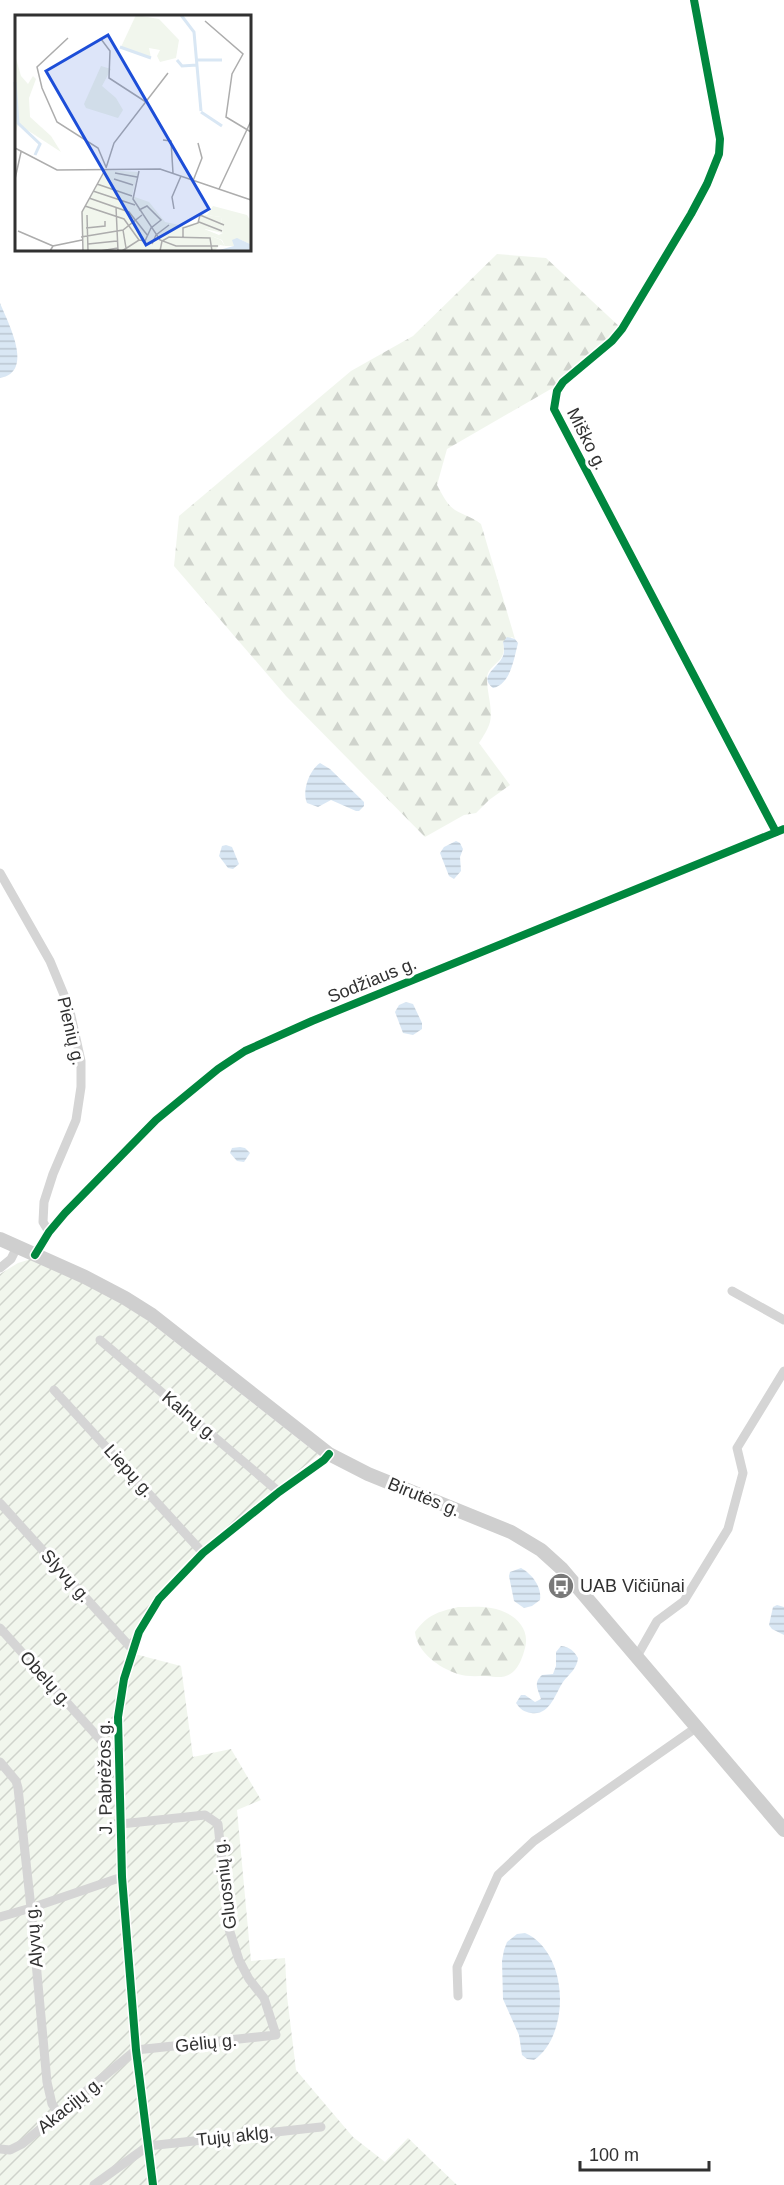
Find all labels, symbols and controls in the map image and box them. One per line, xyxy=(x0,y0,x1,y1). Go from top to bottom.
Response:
inset map xyxy=(15,15,250,250)
street label: Miško g. xyxy=(563,405,611,473)
street label: Sodžiaus g. xyxy=(325,953,419,1007)
street label: Pienių g. xyxy=(53,995,89,1067)
street label: Kalnų g. xyxy=(158,1387,222,1445)
street label: Liepų g. xyxy=(100,1441,158,1501)
street label: Birutės g. xyxy=(385,1473,463,1521)
street label: Slyvų g. xyxy=(37,1546,95,1606)
bus stop icon: UAB Vičiūnai xyxy=(546,1571,576,1601)
place label: UAB Vičiūnai xyxy=(580,1576,685,1596)
street label: Obelų g. xyxy=(16,1647,76,1711)
street label: J. Pabrėžos g. xyxy=(94,1719,116,1835)
street label: Gluosnių g. xyxy=(210,1838,240,1930)
street label: Alyvų g. xyxy=(21,1903,47,1969)
street label: Gėlių g. xyxy=(174,2030,238,2056)
street label: Akacijų g. xyxy=(33,2073,107,2137)
street label: Tujų aklg. xyxy=(195,2122,275,2150)
scale bar xyxy=(580,2134,709,2172)
text: 100 m xyxy=(589,2145,639,2165)

